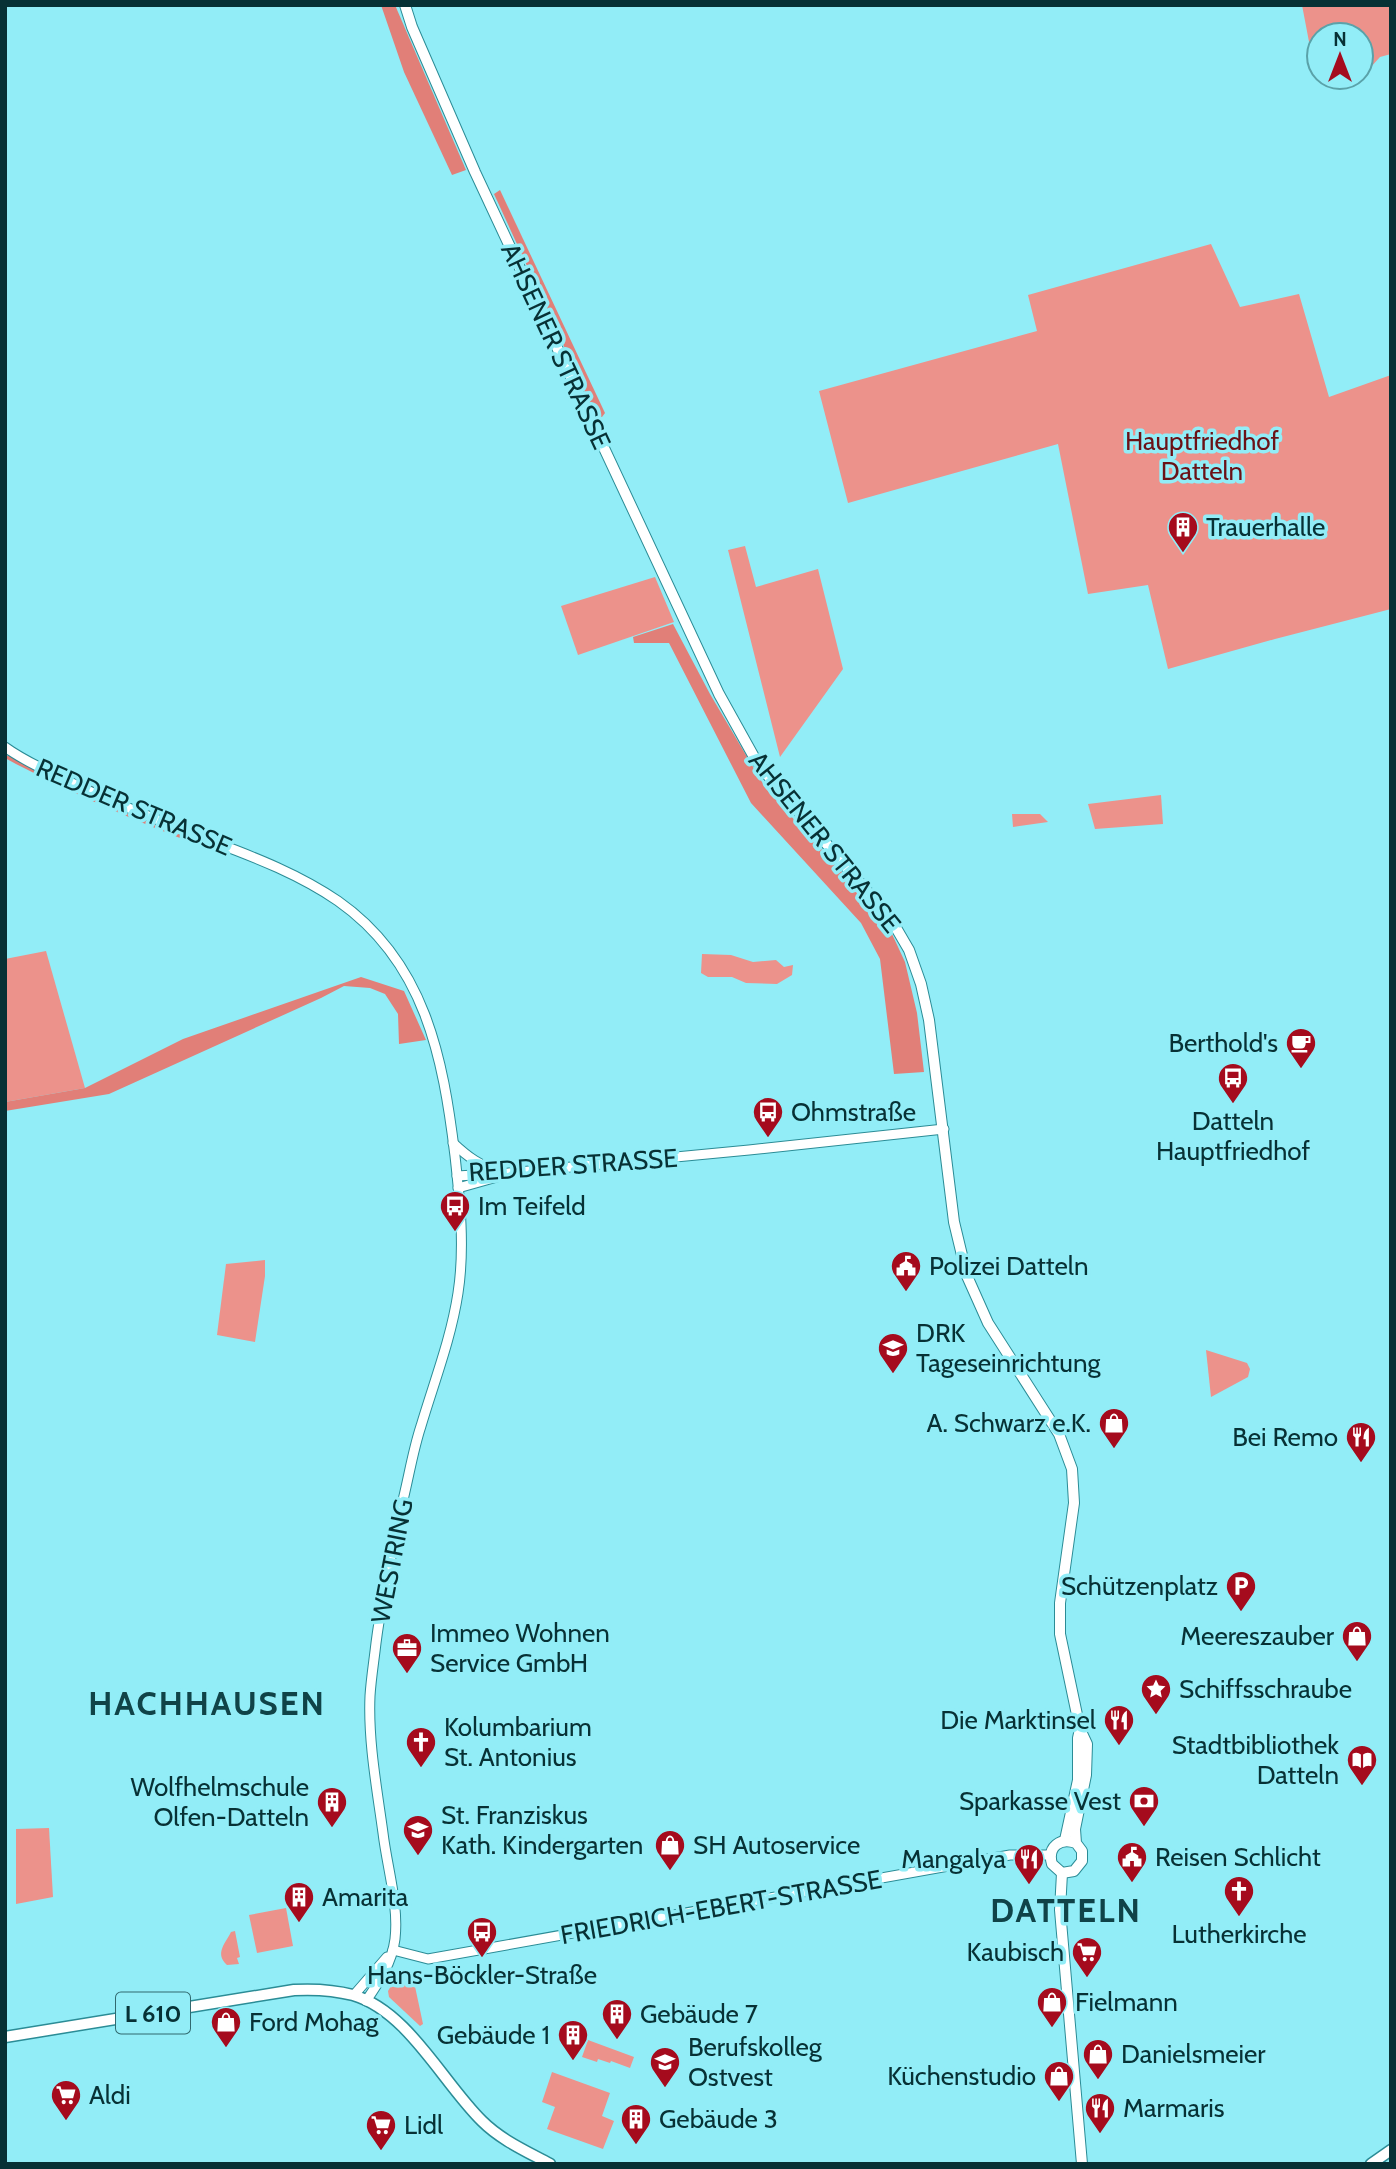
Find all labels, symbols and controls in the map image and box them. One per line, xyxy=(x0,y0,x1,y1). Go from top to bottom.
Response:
north arrow xyxy=(1305,21,1375,91)
text: N xyxy=(1333,28,1347,51)
street label: AHSENER STRASSE xyxy=(494,238,618,454)
park label: Hauptfriedhof Datteln xyxy=(1125,425,1279,487)
building icon: Trauerhalle xyxy=(1166,510,1200,554)
place label: Trauerhalle xyxy=(1206,511,1325,543)
street label: AHSENER STRASSE xyxy=(742,745,908,939)
street label: REDDER STRASSE xyxy=(31,751,237,863)
cafe icon: Berthold's xyxy=(1284,1026,1318,1070)
place label: Berthold's xyxy=(1168,1027,1278,1059)
bus stop icon: Datteln Hauptfriedhof xyxy=(1216,1061,1250,1105)
bus stop icon: Ohmstraße xyxy=(751,1095,785,1139)
place label: Ohmstraße xyxy=(791,1096,916,1128)
place label: Datteln Hauptfriedhof xyxy=(1156,1105,1310,1167)
street label: REDDER STRASSE xyxy=(467,1142,679,1188)
bus stop icon: Im Teifeld xyxy=(438,1189,472,1233)
place label: Im Teifeld xyxy=(478,1190,586,1222)
public building icon: Polizei Datteln xyxy=(889,1249,923,1293)
place label: Polizei Datteln xyxy=(929,1250,1088,1282)
place label: DRK Tageseinrichtung xyxy=(916,1317,1101,1379)
school or university icon: DRK Tageseinrichtung xyxy=(876,1331,910,1375)
shop icon: A. Schwarz e.K. xyxy=(1097,1406,1131,1450)
place label: A. Schwarz e.K. xyxy=(926,1407,1091,1439)
restaurant icon: Bei Remo xyxy=(1344,1420,1378,1464)
place label: Bei Remo xyxy=(1232,1421,1338,1453)
street label: WESTRING xyxy=(364,1496,420,1626)
parking icon: Schützenplatz xyxy=(1224,1569,1258,1613)
place label: Schützenplatz xyxy=(1061,1570,1218,1602)
place label: Immeo Wohnen Service GmbH xyxy=(430,1617,610,1679)
shop icon: Meereszauber xyxy=(1340,1619,1374,1663)
place label: Meereszauber xyxy=(1180,1620,1335,1652)
office icon: Immeo Wohnen Service GmbH xyxy=(390,1631,424,1675)
place icon: Schiffsschraube xyxy=(1139,1672,1173,1716)
place label: Schiffsschraube xyxy=(1179,1673,1352,1705)
district label: HACHHAUSEN xyxy=(88,1683,326,1723)
restaurant icon: Die Marktinsel xyxy=(1102,1703,1136,1747)
place label: Die Marktinsel xyxy=(940,1704,1096,1736)
place label: Kolumbarium St. Antonius xyxy=(444,1711,592,1773)
church icon: Kolumbarium St. Antonius xyxy=(404,1725,438,1769)
place label: Stadtbibliothek Datteln xyxy=(1172,1729,1339,1791)
library icon: Stadtbibliothek Datteln xyxy=(1345,1743,1379,1787)
place label: Wolfhelmschule Olfen-Datteln xyxy=(130,1771,309,1833)
bank icon: Sparkasse Vest xyxy=(1127,1784,1161,1828)
building icon: Wolfhelmschule Olfen-Datteln xyxy=(315,1785,349,1829)
place label: Sparkasse Vest xyxy=(959,1785,1121,1817)
place label: St. Franziskus Kath. Kindergarten xyxy=(441,1799,643,1861)
school or university icon: St. Franziskus Kath. Kindergarten xyxy=(401,1813,435,1857)
shop icon: SH Autoservice xyxy=(653,1828,687,1872)
place label: SH Autoservice xyxy=(693,1829,860,1861)
public building icon: Reisen Schlicht xyxy=(1115,1840,1149,1884)
place label: Reisen Schlicht xyxy=(1155,1841,1321,1873)
restaurant icon: Mangalya xyxy=(1012,1842,1046,1886)
place label: Mangalya xyxy=(901,1843,1007,1875)
street label: FRIEDRICH-EBERT-STRASSE xyxy=(558,1863,884,1951)
church icon: Lutherkirche xyxy=(1222,1874,1256,1918)
building icon: Amarita xyxy=(282,1880,316,1924)
place label: Amarita xyxy=(322,1881,409,1913)
district label: DATTELN xyxy=(990,1890,1142,1930)
bus stop icon: Hans-Böckler-Straße xyxy=(465,1915,499,1959)
place label: Lutherkirche xyxy=(1171,1918,1307,1950)
supermarket icon: Kaubisch xyxy=(1070,1935,1104,1979)
place label: Kaubisch xyxy=(967,1936,1064,1968)
place label: Hans-Böckler-Straße xyxy=(367,1959,597,1991)
shop icon: Fielmann xyxy=(1035,1985,1069,2029)
place label: Fielmann xyxy=(1075,1986,1178,2018)
road number: L 610 xyxy=(116,1992,190,2034)
building icon: Gebäude 7 xyxy=(600,1997,634,2041)
place label: Gebäude 7 xyxy=(640,1998,758,2030)
shop icon: Ford Mohag xyxy=(209,2005,243,2049)
place label: Ford Mohag xyxy=(249,2006,380,2038)
building icon: Gebäude 1 xyxy=(556,2018,590,2062)
place label: Gebäude 1 xyxy=(437,2019,550,2051)
place label: Berufskolleg Ostvest xyxy=(688,2031,823,2093)
shop icon: Danielsmeier xyxy=(1081,2037,1115,2081)
place label: Danielsmeier xyxy=(1121,2038,1266,2070)
school or university icon: Berufskolleg Ostvest xyxy=(648,2045,682,2089)
shop icon: Küchenstudio xyxy=(1042,2059,1076,2103)
place label: Küchenstudio xyxy=(887,2060,1036,2092)
supermarket icon: Aldi xyxy=(49,2078,83,2122)
place label: Aldi xyxy=(89,2079,131,2111)
restaurant icon: Marmaris xyxy=(1083,2091,1117,2135)
place label: Marmaris xyxy=(1123,2092,1225,2124)
building icon: Gebäude 3 xyxy=(619,2102,653,2146)
place label: Gebäude 3 xyxy=(659,2103,778,2135)
supermarket icon: Lidl xyxy=(364,2108,398,2152)
place label: Lidl xyxy=(404,2109,443,2141)

